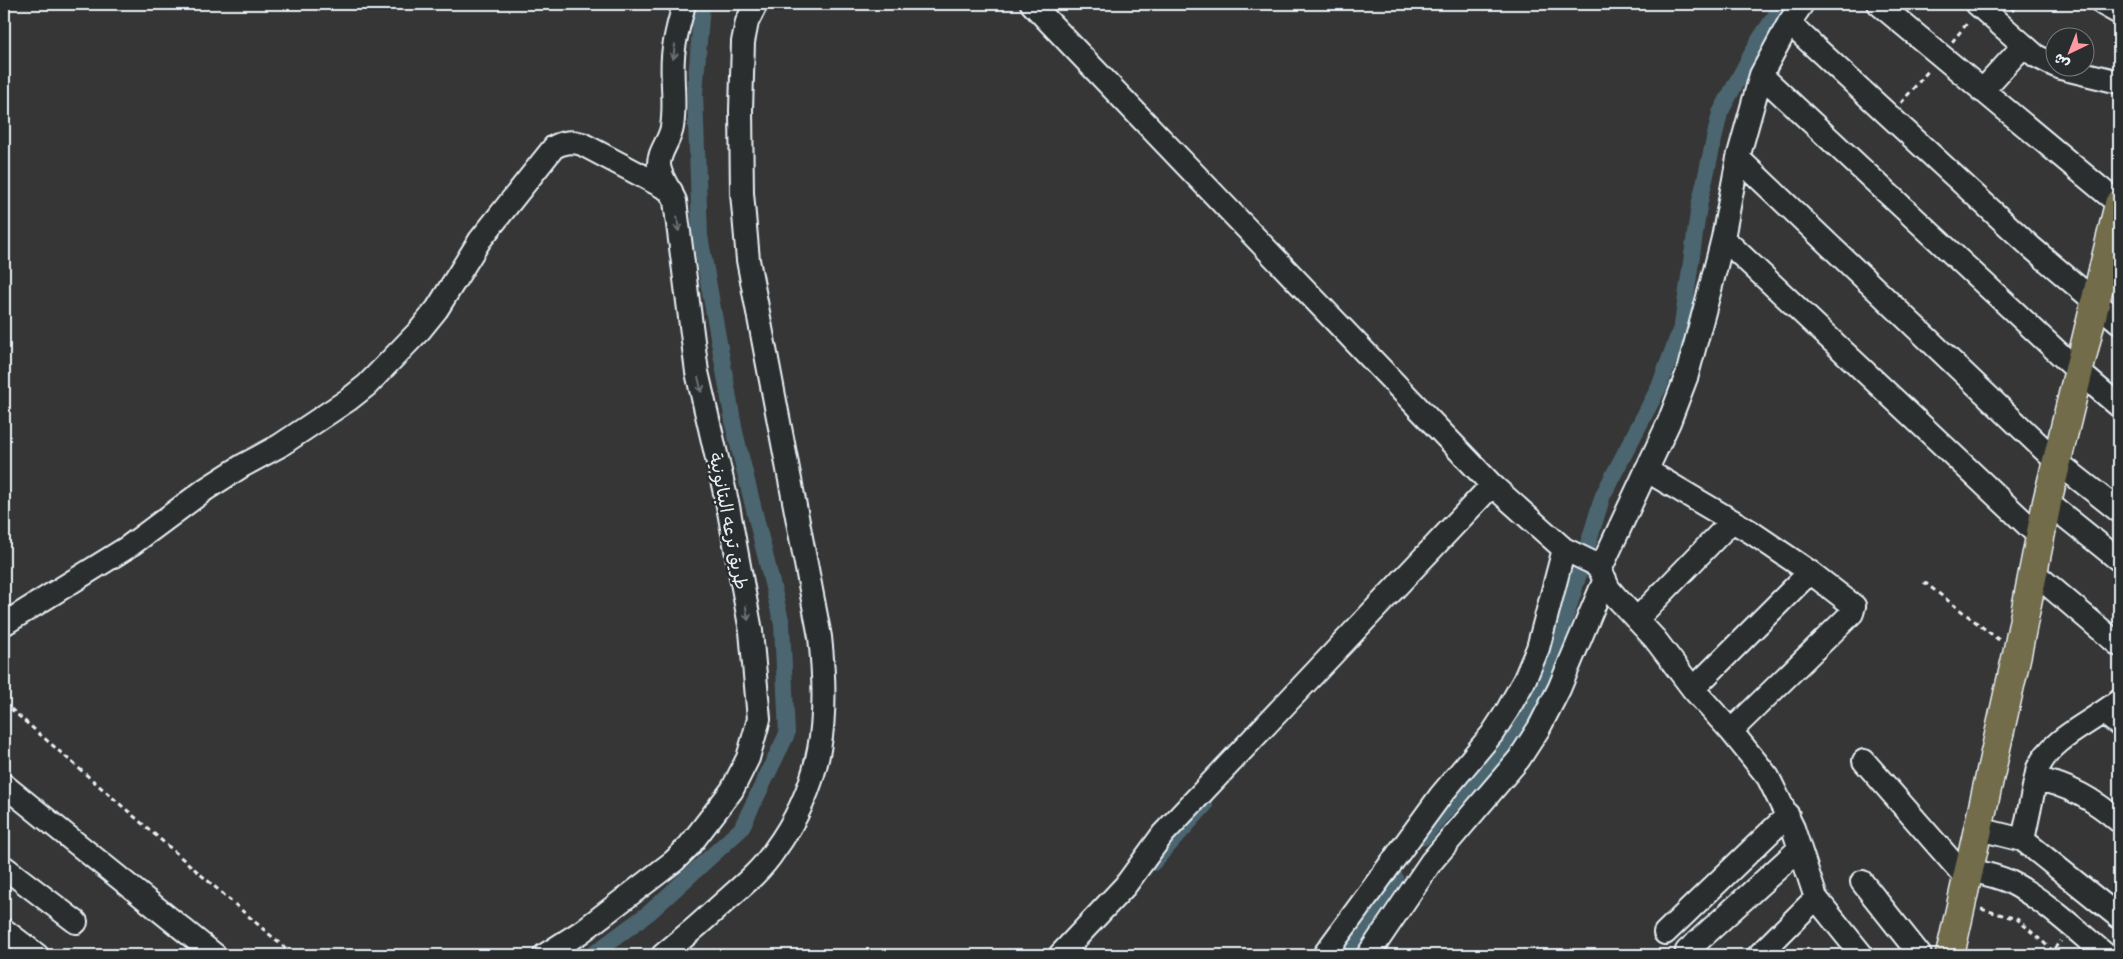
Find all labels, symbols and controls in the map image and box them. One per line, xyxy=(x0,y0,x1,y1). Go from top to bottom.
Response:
north arrow xyxy=(2046,28,2096,78)
one-way arrow xyxy=(669,43,679,59)
text: ش xyxy=(2049,50,2073,73)
one-way arrow xyxy=(673,216,683,232)
one-way arrow xyxy=(696,377,705,393)
street label: طريق ترعه البتانونية xyxy=(704,450,754,592)
one-way arrow xyxy=(742,605,752,621)

